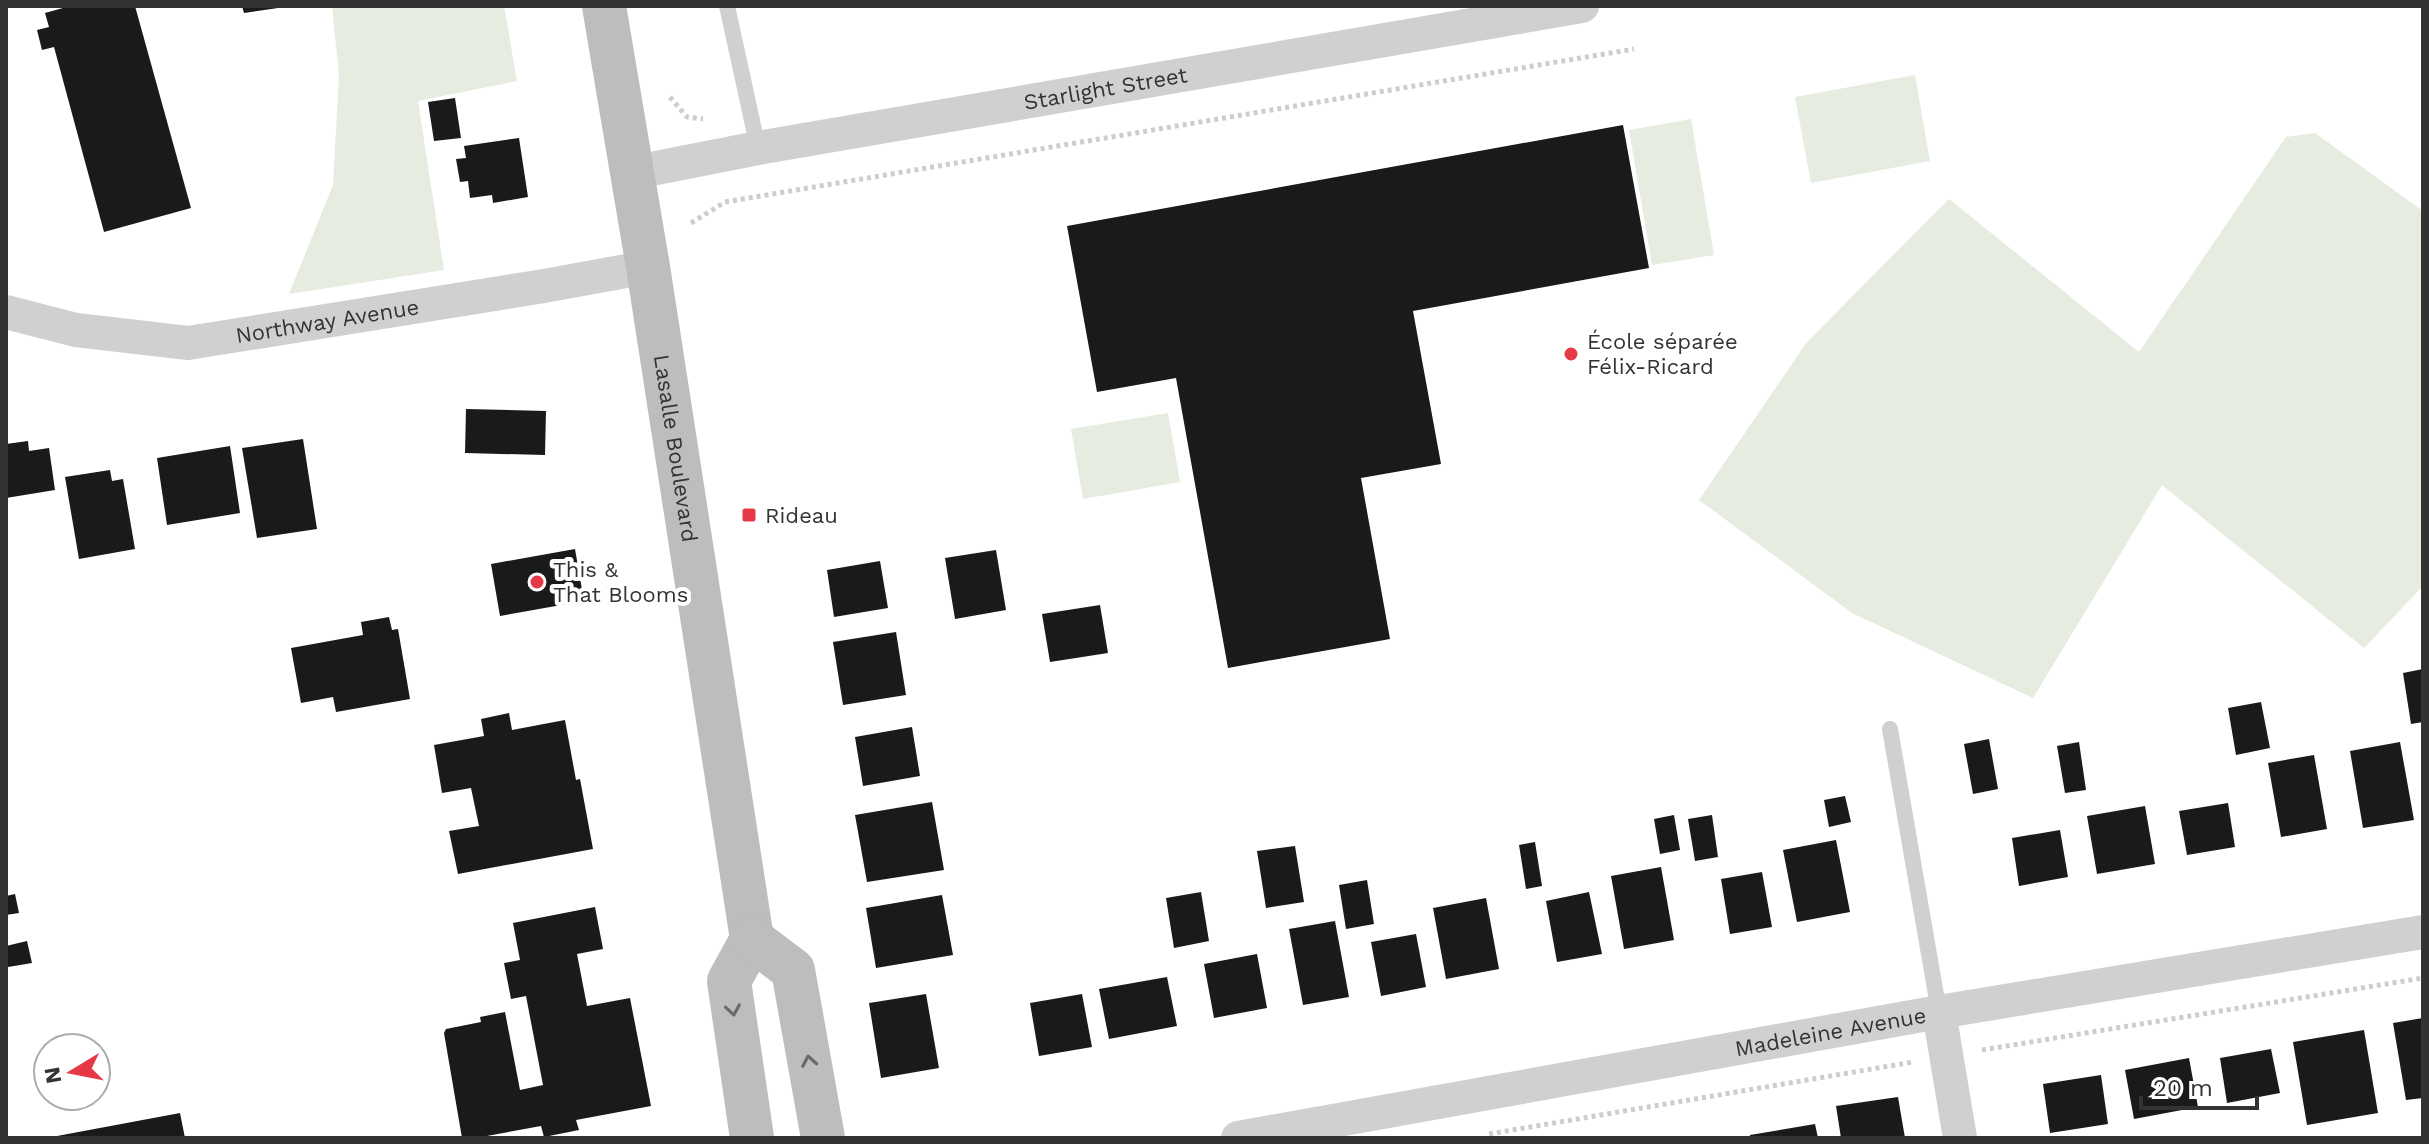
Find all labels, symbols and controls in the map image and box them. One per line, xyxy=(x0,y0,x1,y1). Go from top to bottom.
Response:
street label: Starlight Street xyxy=(1022,62,1189,114)
street label: Northway Avenue xyxy=(234,294,421,348)
place label: École séparée Félix-Ricard xyxy=(1587,329,1738,379)
marker: École séparée Félix-Ricard xyxy=(1562,345,1580,363)
street label: Lasalle Boulevard xyxy=(649,353,703,544)
place label: Rideau xyxy=(765,503,838,528)
marker: Rideau xyxy=(740,506,758,524)
place label: This & That Blooms xyxy=(553,557,688,607)
marker: This & That Blooms xyxy=(528,573,546,591)
street label: Madeleine Avenue xyxy=(1733,1002,1928,1061)
one-way arrow xyxy=(724,1003,741,1017)
north arrow xyxy=(32,1032,112,1112)
one-way arrow xyxy=(802,1054,819,1068)
scale bar xyxy=(2141,1060,2257,1110)
text: N xyxy=(39,1065,67,1086)
text: 20 m xyxy=(2153,1074,2213,1102)

